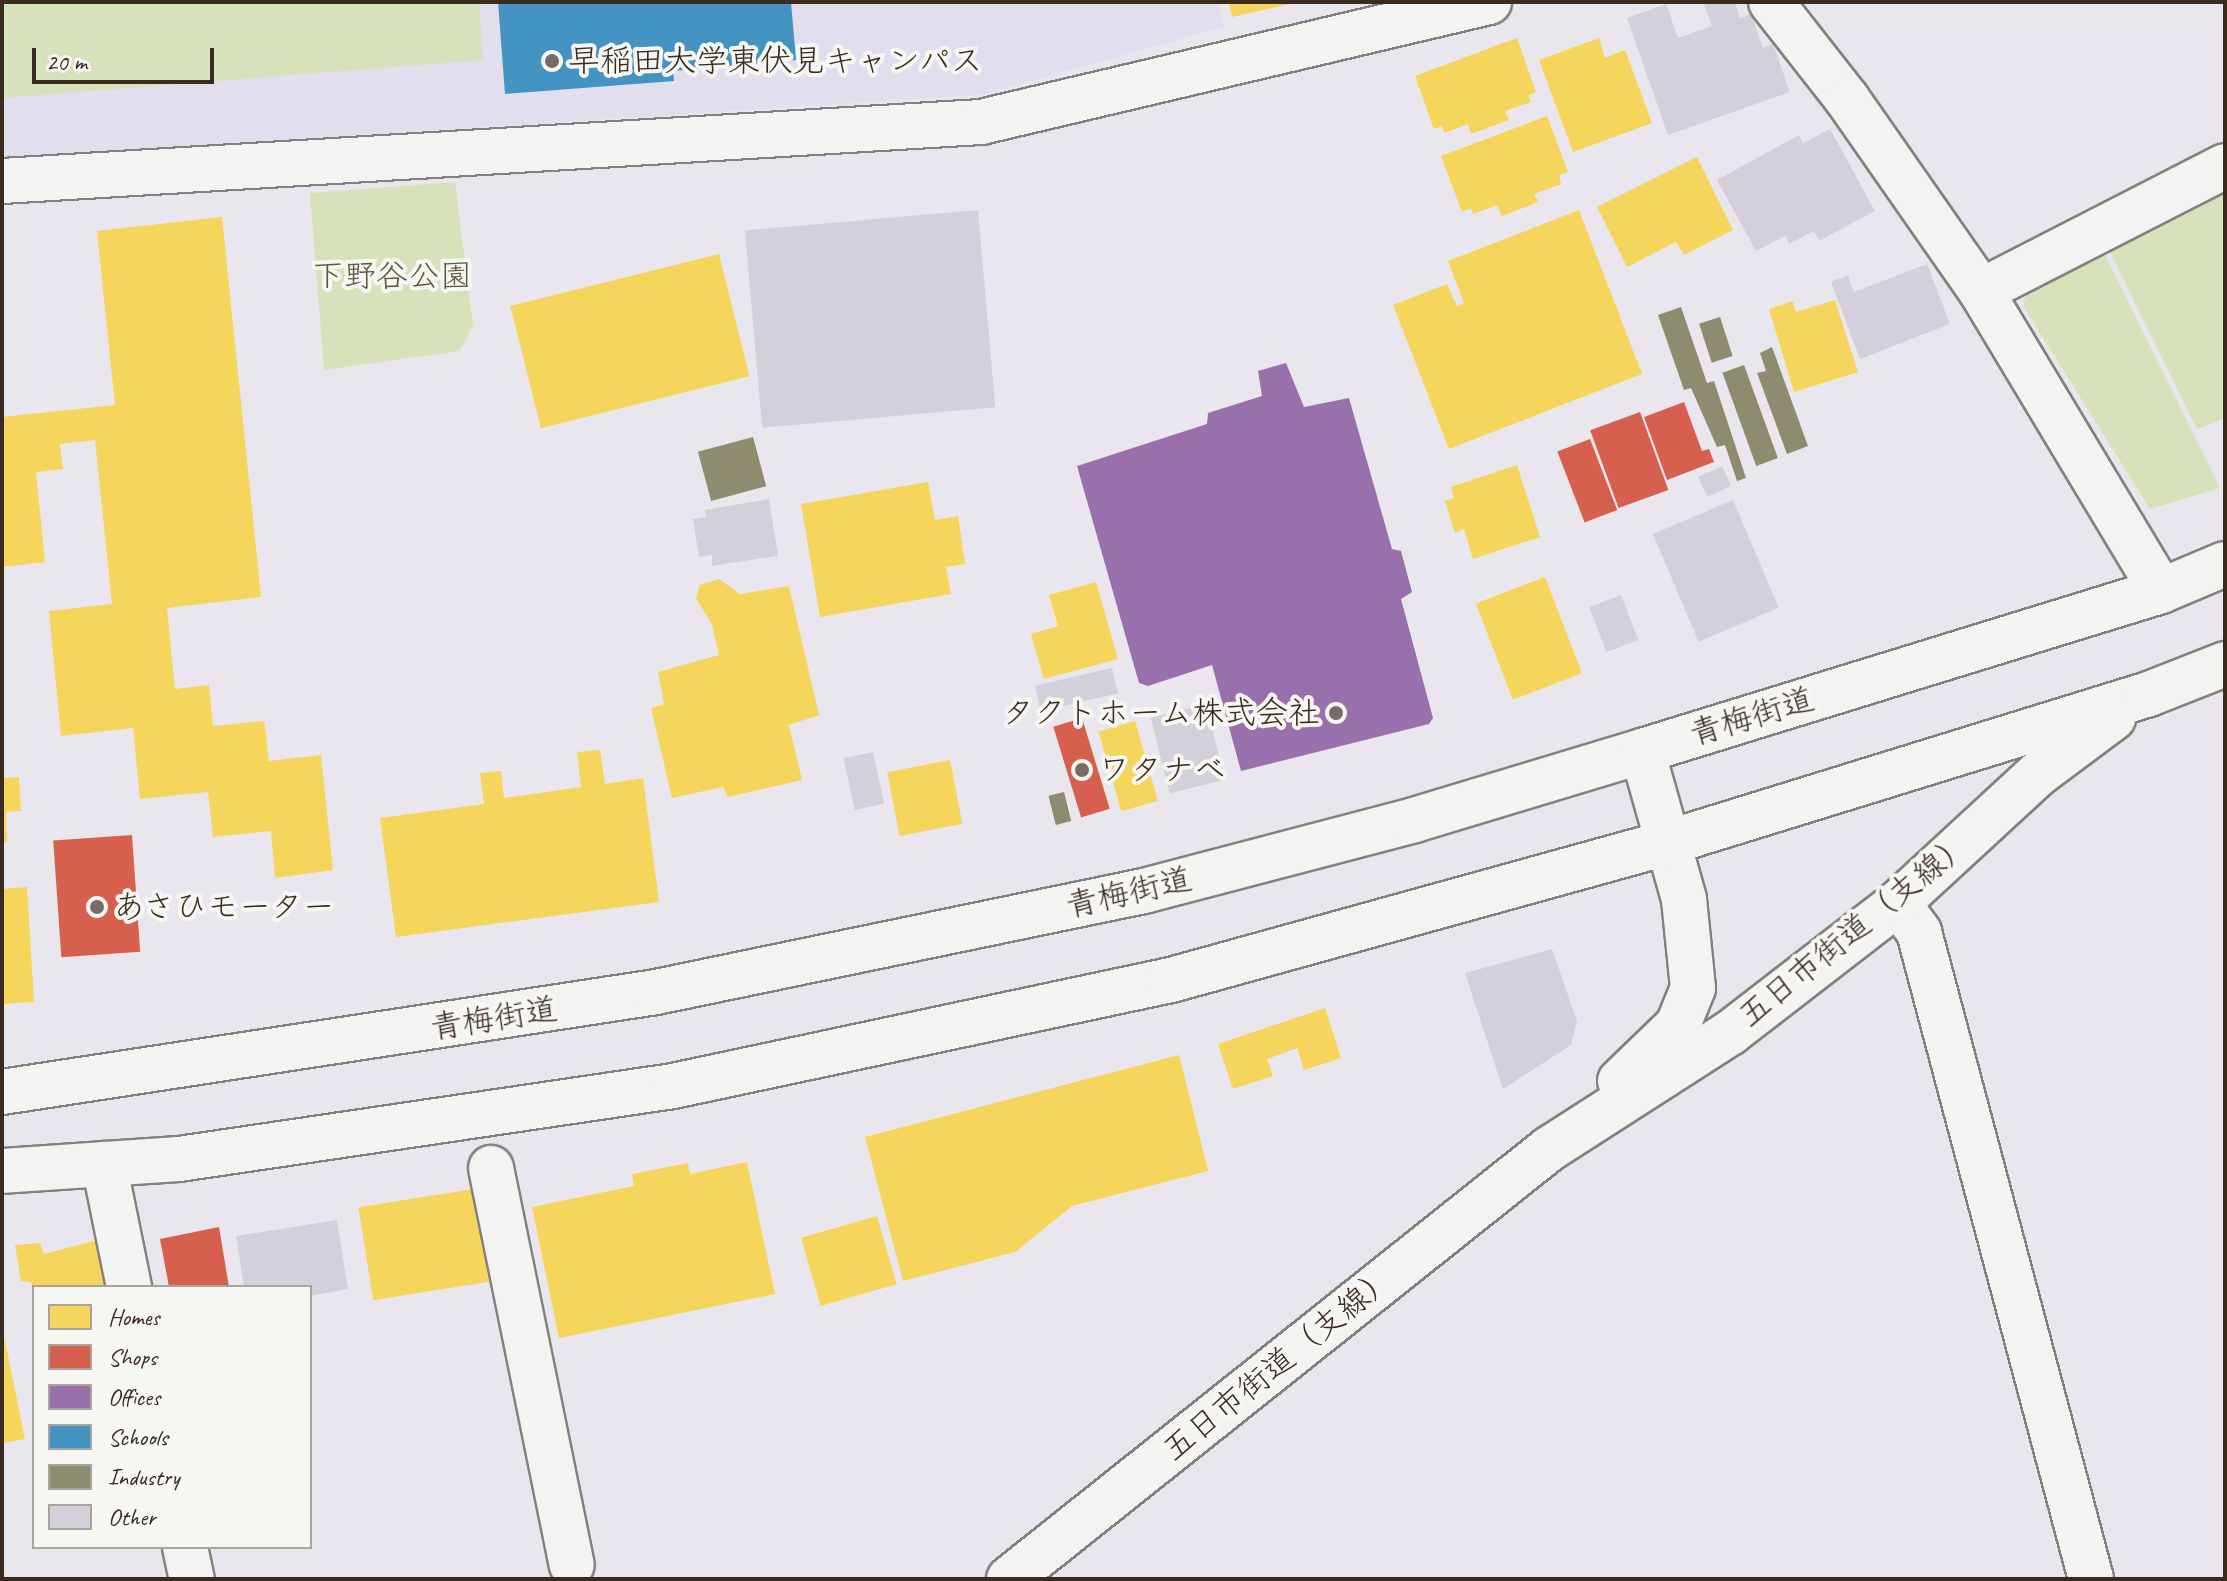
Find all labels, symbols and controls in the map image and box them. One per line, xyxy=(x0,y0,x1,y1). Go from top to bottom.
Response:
scale bar xyxy=(36,32,218,82)
place label: 早稲田大学東伏見キャンパス xyxy=(568,42,984,80)
text: 20 m xyxy=(46,47,87,77)
marker: 早稲田大学東伏見キャンパス xyxy=(543,52,561,70)
park label: 下野谷公園 xyxy=(312,257,472,295)
street label: 青梅街道 xyxy=(1685,680,1819,754)
place label: タクトホーム株式会社 xyxy=(1000,694,1320,732)
marker: タクトホーム株式会社 xyxy=(1327,704,1345,722)
place label: ワタナベ xyxy=(1098,751,1226,789)
marker: ワタナベ xyxy=(1073,761,1091,779)
street label: 五日市街道（支線） xyxy=(1731,824,1979,1036)
street label: 青梅街道 xyxy=(1062,860,1196,926)
place label: あさひモーター xyxy=(113,888,337,926)
marker: あさひモーター xyxy=(88,898,106,916)
street label: 青梅街道 xyxy=(428,990,560,1048)
street label: 五日市街道（支線） xyxy=(1155,1258,1403,1470)
legend xyxy=(32,1285,312,1549)
text: Homes xyxy=(108,1302,159,1332)
text: Shops xyxy=(108,1342,157,1372)
text: Offices xyxy=(108,1382,160,1412)
text: Schools xyxy=(108,1422,168,1452)
text: Industry xyxy=(108,1462,179,1492)
text: Other xyxy=(108,1502,156,1532)

